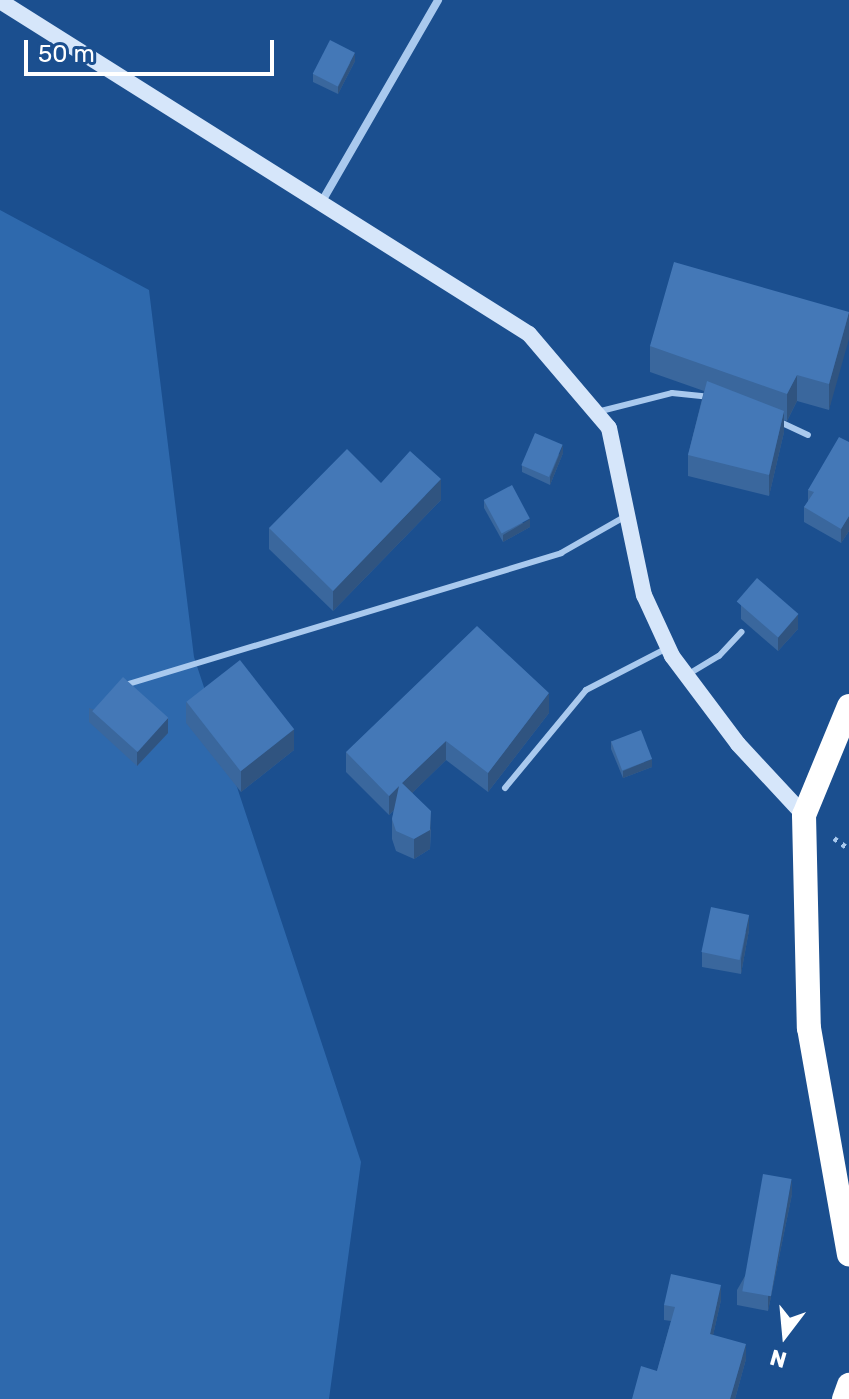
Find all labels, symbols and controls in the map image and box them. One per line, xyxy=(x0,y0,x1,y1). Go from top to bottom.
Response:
scale bar xyxy=(28,24,278,74)
text: 50 m xyxy=(38,40,95,68)
north arrow xyxy=(745,1295,825,1375)
text: N xyxy=(767,1343,790,1374)

